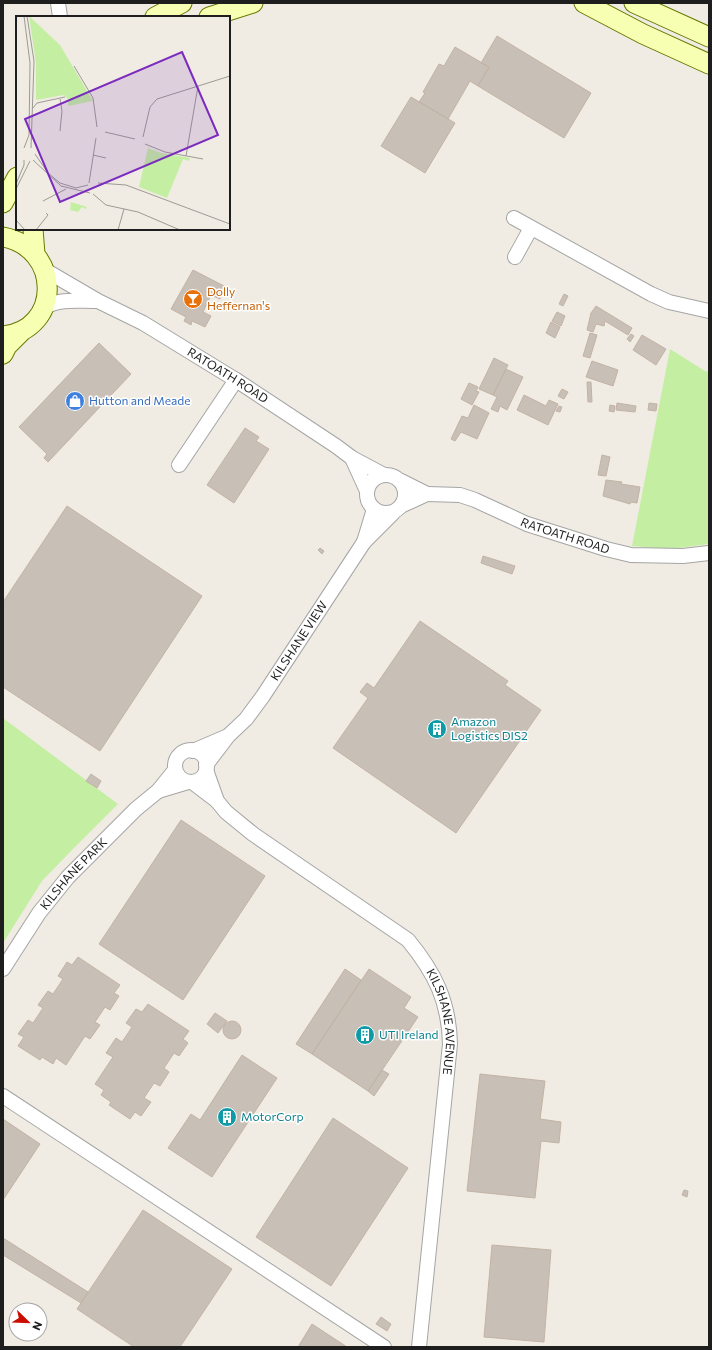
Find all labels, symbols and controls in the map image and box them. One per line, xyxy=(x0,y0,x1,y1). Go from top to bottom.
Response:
inset map xyxy=(16,16,230,230)
place label: Dolly Heffernan's xyxy=(207,284,270,312)
bar icon: Dolly Heffernan's xyxy=(182,288,204,310)
street label: RATOATH ROAD xyxy=(185,344,271,405)
shop icon: Hutton and Meade xyxy=(64,390,86,412)
place label: Hutton and Meade xyxy=(89,393,191,407)
street label: RATOATH ROAD xyxy=(519,514,612,556)
street label: KILSHANE VIEW xyxy=(267,598,329,683)
place label: Amazon Logistics DIS2 xyxy=(451,714,528,742)
building icon: Amazon Logistics DIS2 xyxy=(426,718,448,740)
street label: KILSHANE PARK xyxy=(37,834,109,912)
street label: KILSHANE AVENUE xyxy=(424,966,458,1076)
building icon: UTI Ireland xyxy=(354,1024,376,1046)
place label: UTI Ireland xyxy=(379,1027,439,1041)
building icon: MotorCorp xyxy=(216,1106,238,1128)
place label: MotorCorp xyxy=(241,1109,304,1123)
north arrow xyxy=(8,1302,48,1342)
text: N xyxy=(30,1320,45,1332)

